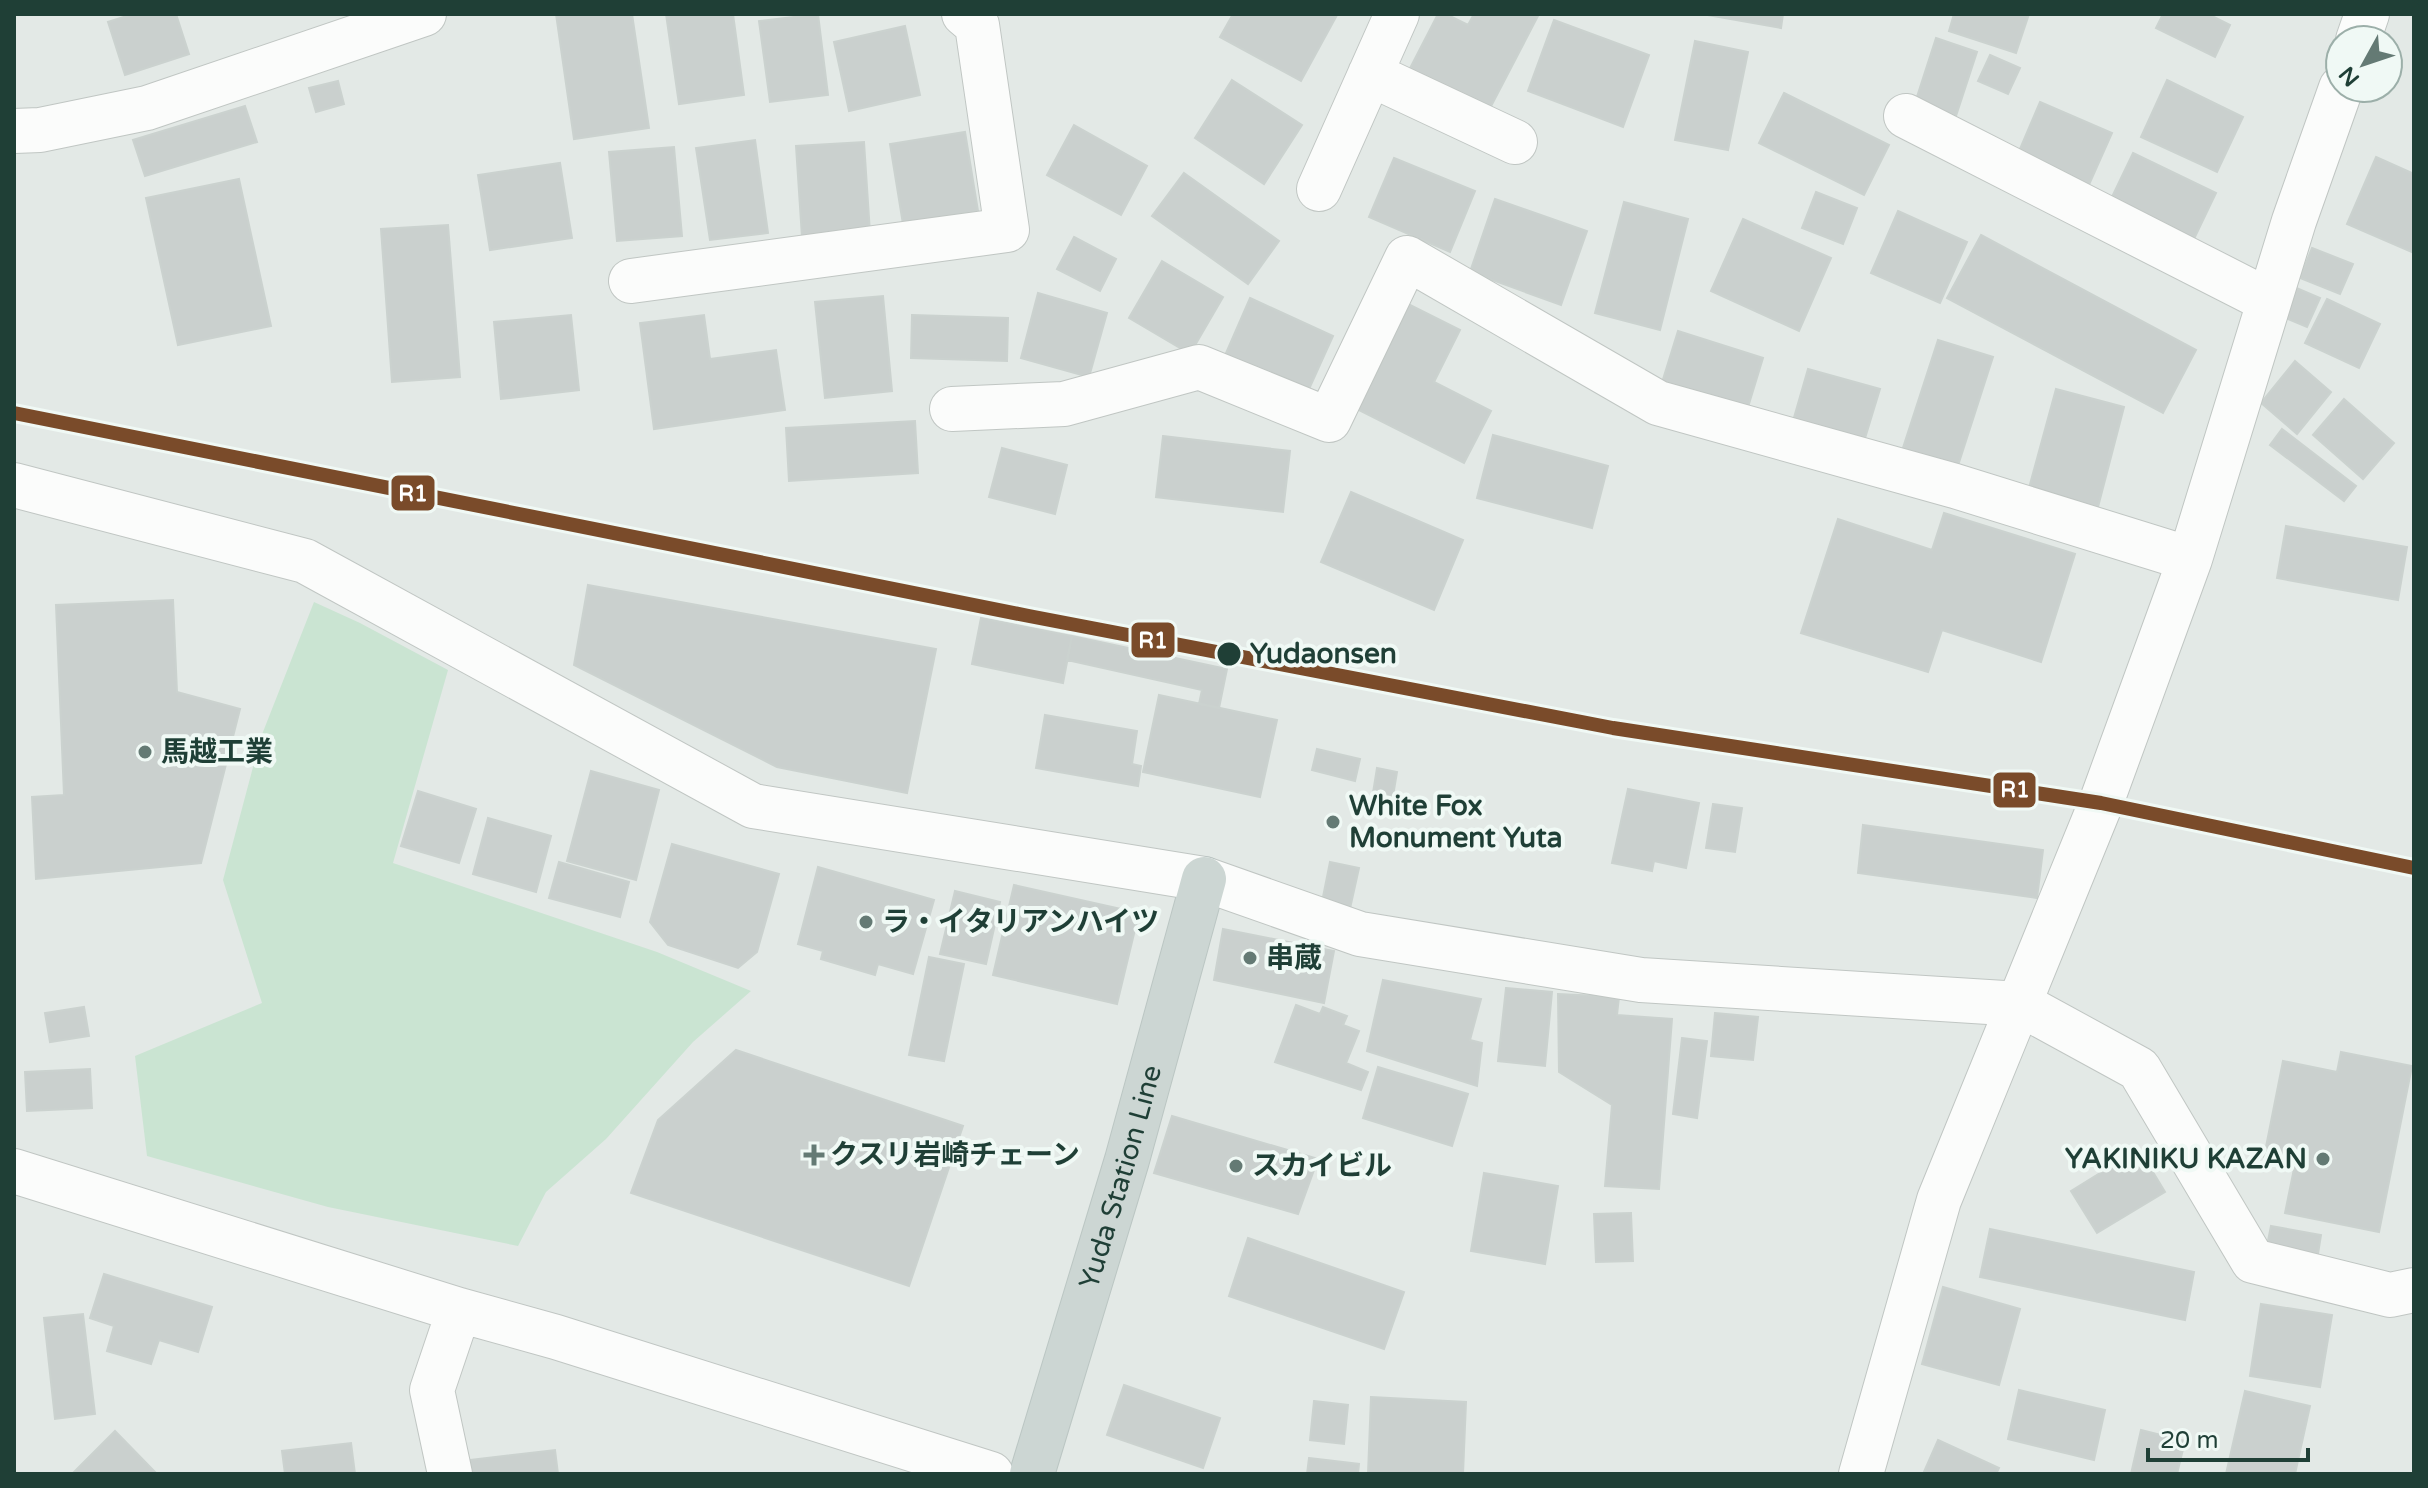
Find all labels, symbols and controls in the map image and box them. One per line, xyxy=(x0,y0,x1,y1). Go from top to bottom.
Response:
north arrow xyxy=(2324,24,2404,104)
text: N xyxy=(2334,61,2365,91)
line badge: R1 xyxy=(390,474,436,512)
text: R1 xyxy=(398,481,428,507)
line badge: R1 xyxy=(1130,621,1176,659)
text: R1 xyxy=(1138,628,1168,654)
place label: Yudaonsen xyxy=(1250,637,1397,671)
marker: Yudaonsen xyxy=(1215,640,1243,668)
place label: 馬越工業 xyxy=(161,735,273,769)
marker: 馬越工業 xyxy=(136,743,154,761)
line badge: R1 xyxy=(1992,771,2037,809)
text: R1 xyxy=(2000,777,2030,803)
place label: White Fox Monument Yuta xyxy=(1349,789,1562,855)
marker: White Fox Monument Yuta xyxy=(1324,813,1342,831)
place label: ラ・イタリアンハイツ xyxy=(882,905,1159,939)
marker: ラ・イタリアンハイツ xyxy=(857,913,875,931)
place label: 串蔵 xyxy=(1266,941,1322,975)
marker: 串蔵 xyxy=(1241,949,1259,967)
street label: Yuda Station Line xyxy=(1072,1061,1169,1293)
place label: クスリ岩崎チェーン xyxy=(830,1138,1080,1172)
place label: YAKINIKU KAZAN xyxy=(2065,1142,2307,1176)
marker: クスリ岩崎チェーン xyxy=(805,1146,823,1164)
place label: スカイビル xyxy=(1252,1149,1392,1183)
marker: YAKINIKU KAZAN xyxy=(2314,1150,2332,1168)
marker: スカイビル xyxy=(1227,1157,1245,1175)
scale bar xyxy=(2148,1412,2308,1462)
text: 20 m xyxy=(2160,1426,2218,1455)

